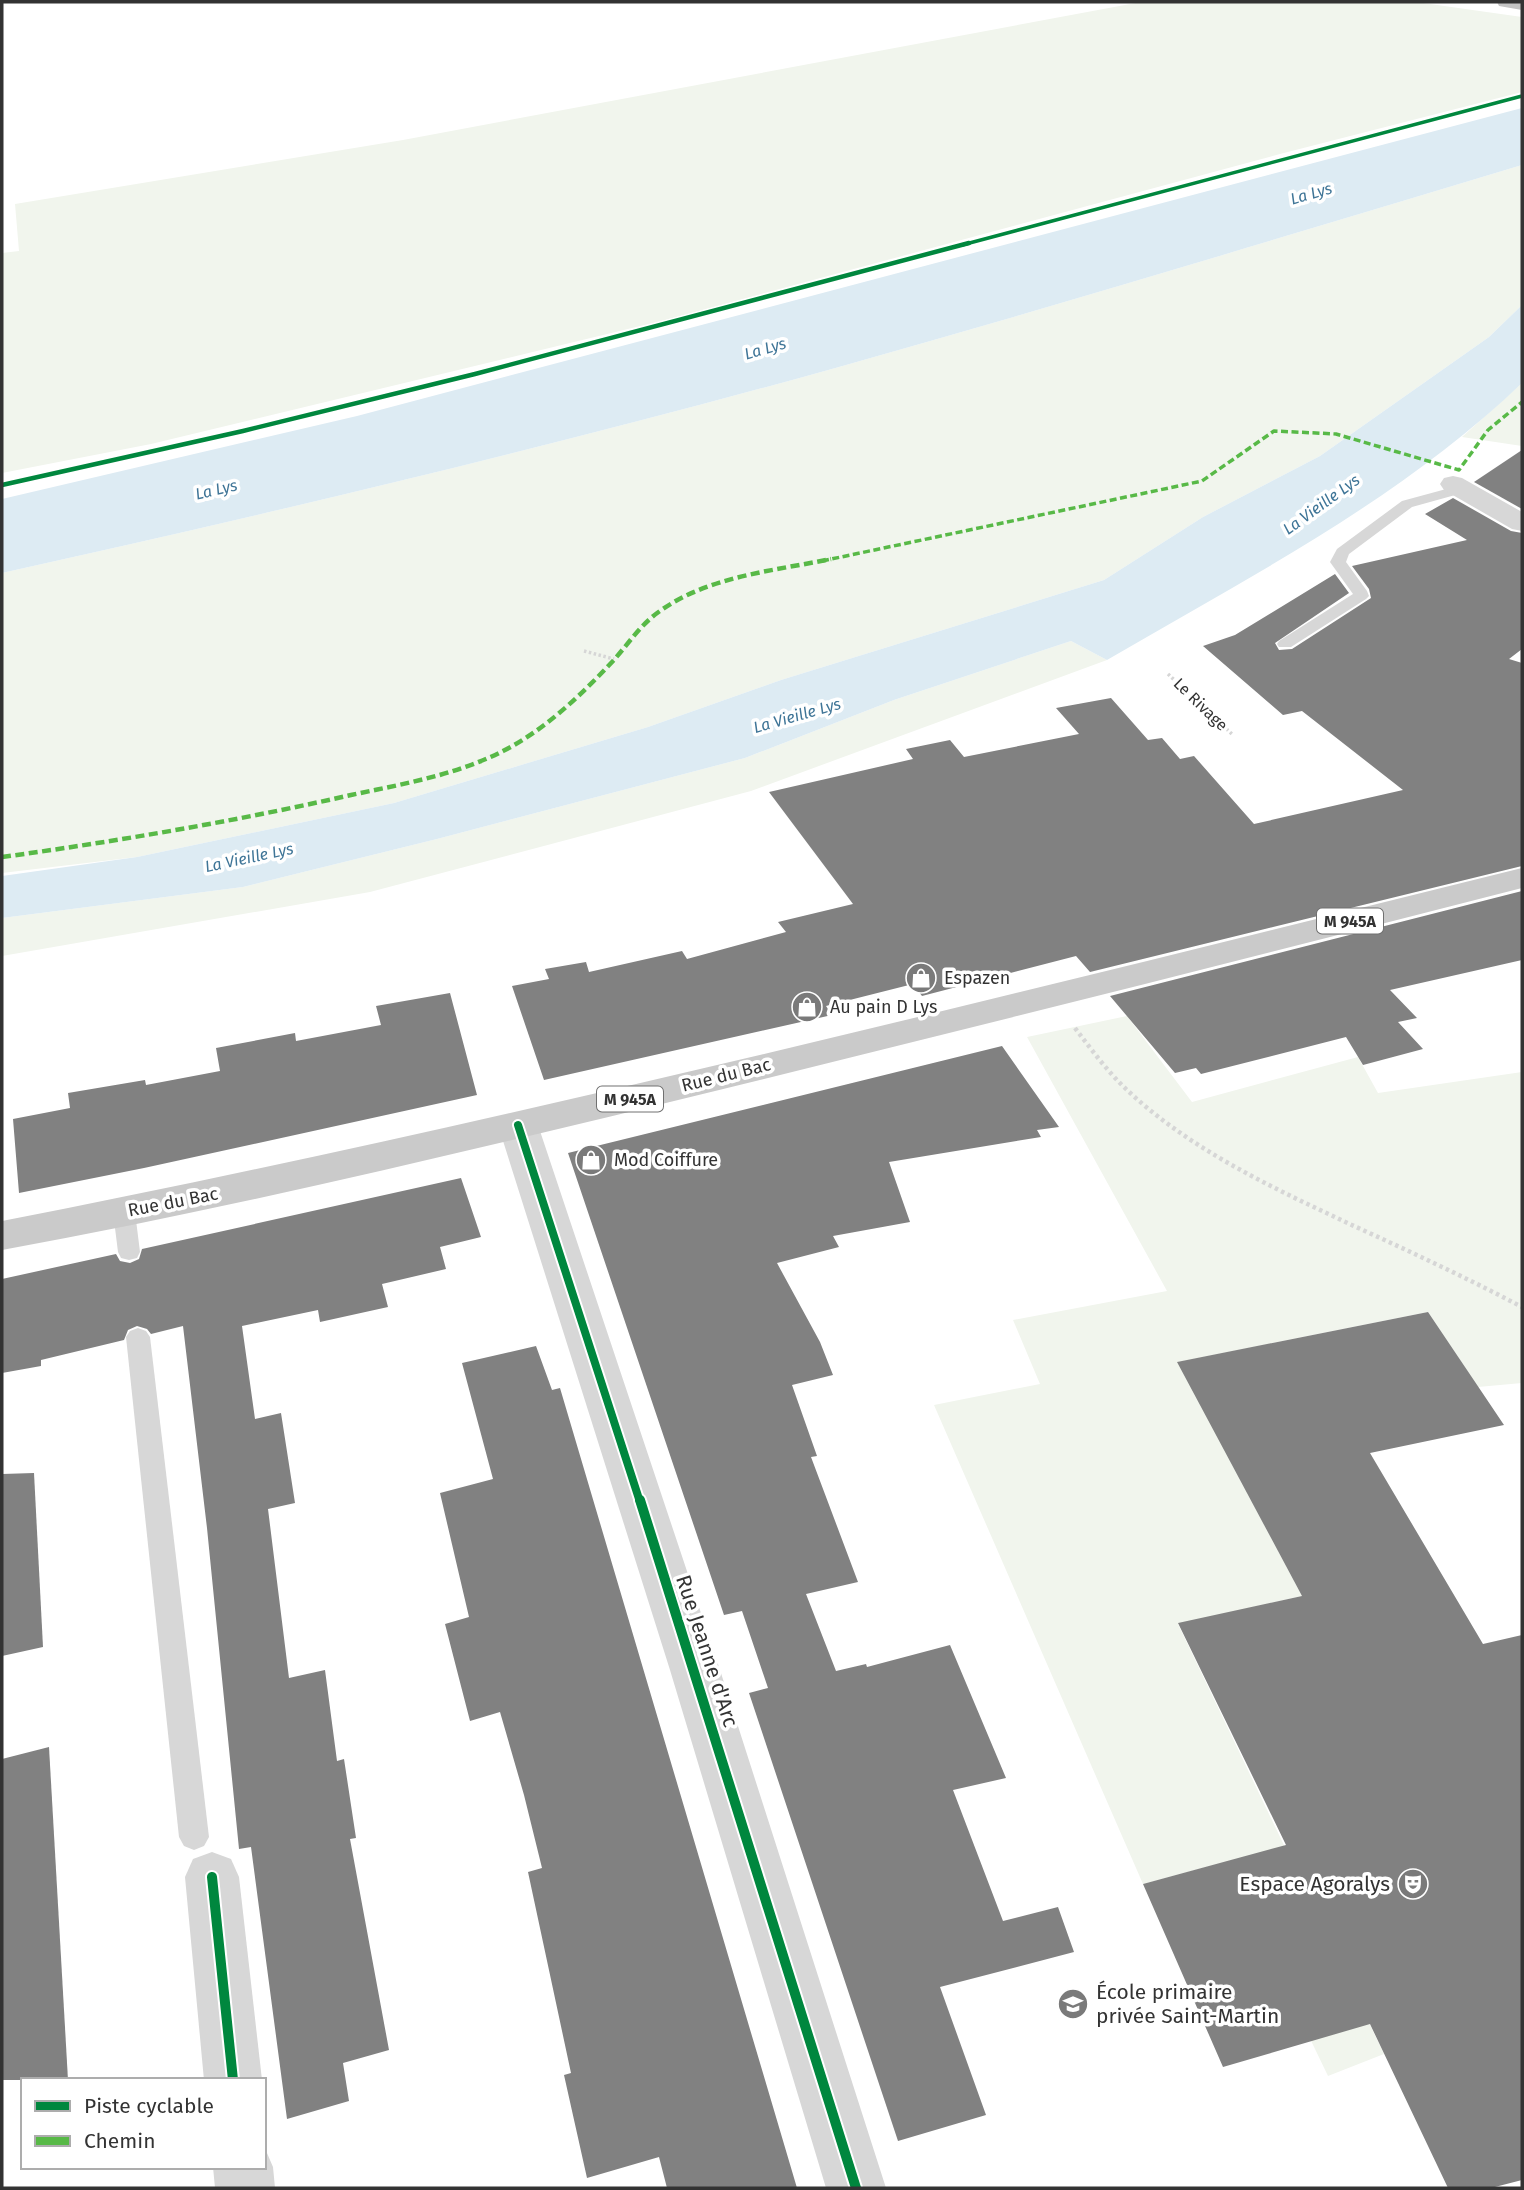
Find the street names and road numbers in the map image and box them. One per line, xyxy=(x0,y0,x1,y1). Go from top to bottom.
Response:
street label: Le Rivage xyxy=(1170,674,1232,735)
road number: M 945A xyxy=(1317,909,1383,934)
street label: Rue du Bac xyxy=(679,1053,773,1097)
road number: M 945A xyxy=(597,1086,663,1112)
street label: Rue du Bac xyxy=(126,1182,220,1222)
street label: Rue Jeanne d'Arc xyxy=(670,1572,744,1730)

